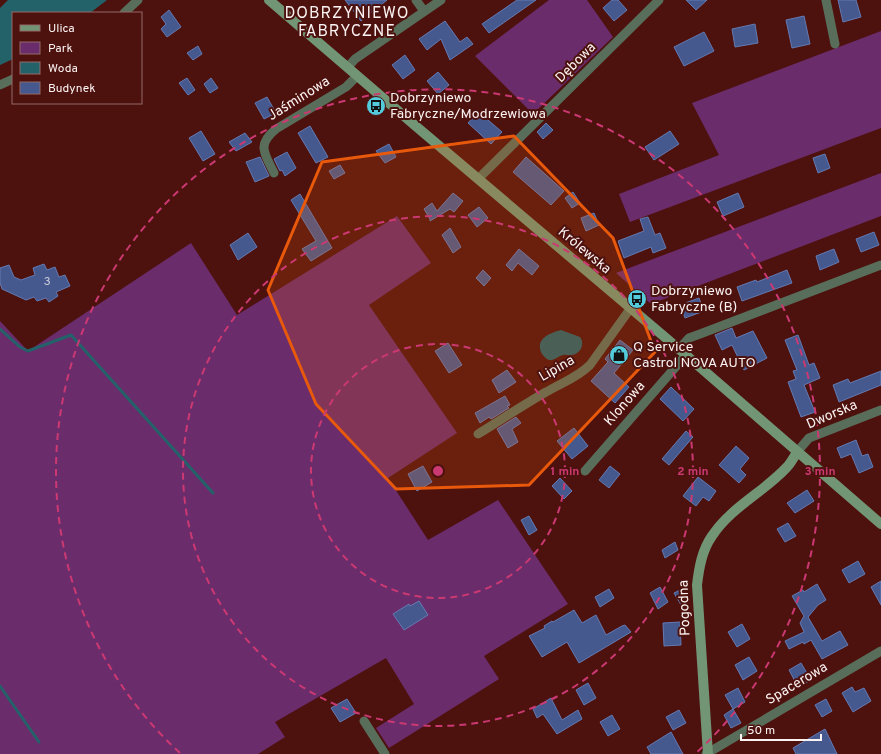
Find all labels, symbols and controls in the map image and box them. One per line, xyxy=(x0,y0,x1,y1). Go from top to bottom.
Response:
district label: DOBRZYNIEWO FABRYCZNE xyxy=(284,4,410,42)
legend xyxy=(12,12,142,104)
text: Ulica xyxy=(48,21,75,37)
street label: Dębowa xyxy=(552,39,600,87)
text: Park xyxy=(48,41,73,57)
text: Woda xyxy=(48,61,78,77)
street label: Jaśminowa xyxy=(265,73,333,125)
text: Budynek xyxy=(48,81,96,97)
place label: Dobrzyniewo Fabryczne/Modrzewiowa xyxy=(390,90,546,123)
bus stop icon: Dobrzyniewo Fabryczne/Modrzewiowa xyxy=(365,95,387,117)
street label: Królewska xyxy=(554,224,614,278)
house number: 3 xyxy=(43,274,51,290)
place label: Dobrzyniewo Fabryczne (B) xyxy=(651,283,737,316)
bus stop icon: Dobrzyniewo Fabryczne (B) xyxy=(626,288,648,310)
place label: Q Service Castrol NOVA AUTO xyxy=(633,339,756,372)
shop icon: Q Service Castrol NOVA AUTO xyxy=(608,344,630,366)
street label: Lipina xyxy=(536,352,578,386)
street label: Klonowa xyxy=(601,378,649,430)
street label: Dworska xyxy=(804,397,860,433)
centre of rings xyxy=(431,464,445,478)
text: 1 min xyxy=(551,464,579,480)
text: 2 min xyxy=(677,464,709,480)
text: 3 min xyxy=(804,464,836,480)
street label: Pogodna xyxy=(676,580,694,636)
street label: Spacerowa xyxy=(763,659,831,709)
scale bar xyxy=(741,716,821,742)
text: 50 m xyxy=(747,723,775,739)

